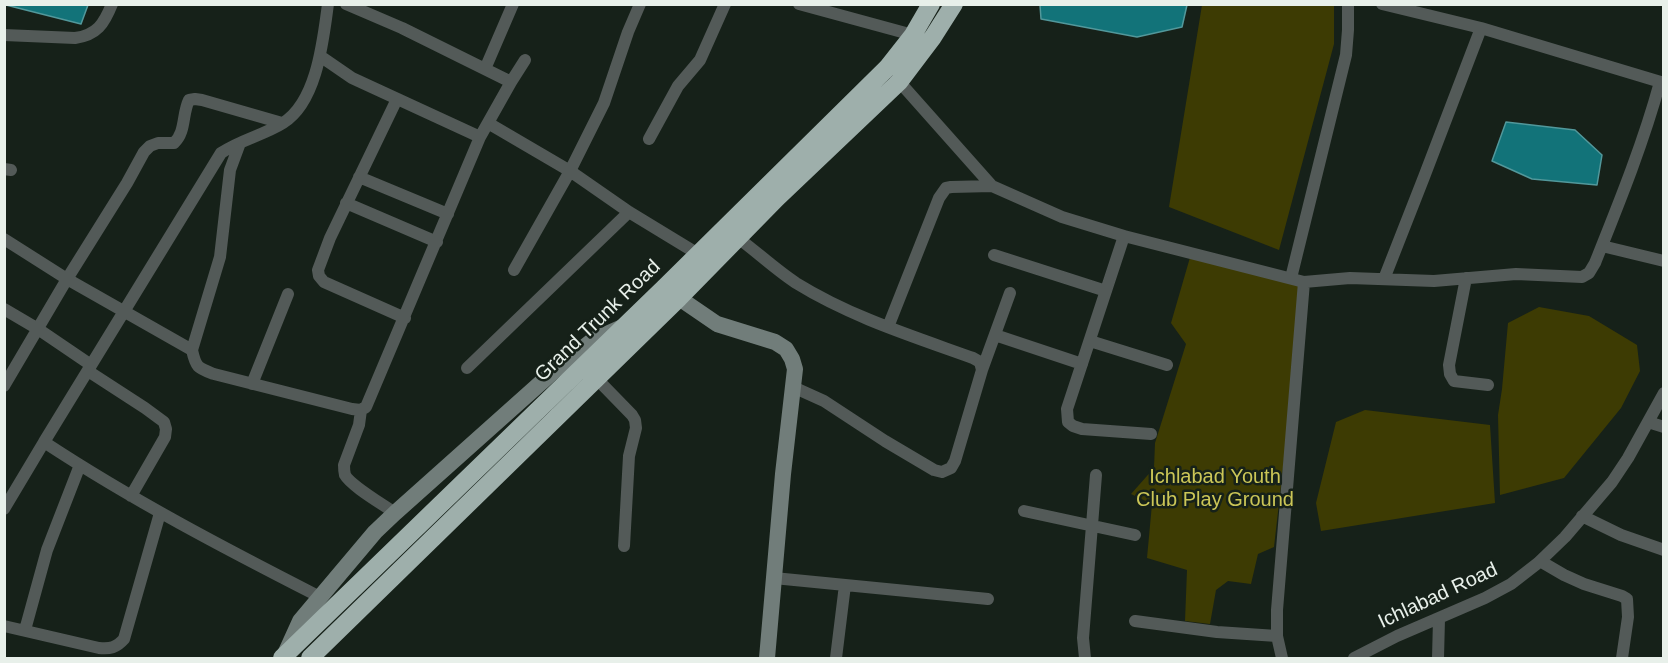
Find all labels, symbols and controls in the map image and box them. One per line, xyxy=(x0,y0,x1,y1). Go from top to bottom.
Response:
street label: Grand Trunk Road xyxy=(530,255,666,387)
park label: Ichlabad Youth Club Play Ground xyxy=(1136,465,1294,512)
street label: Ichlabad Road xyxy=(1374,558,1502,634)

